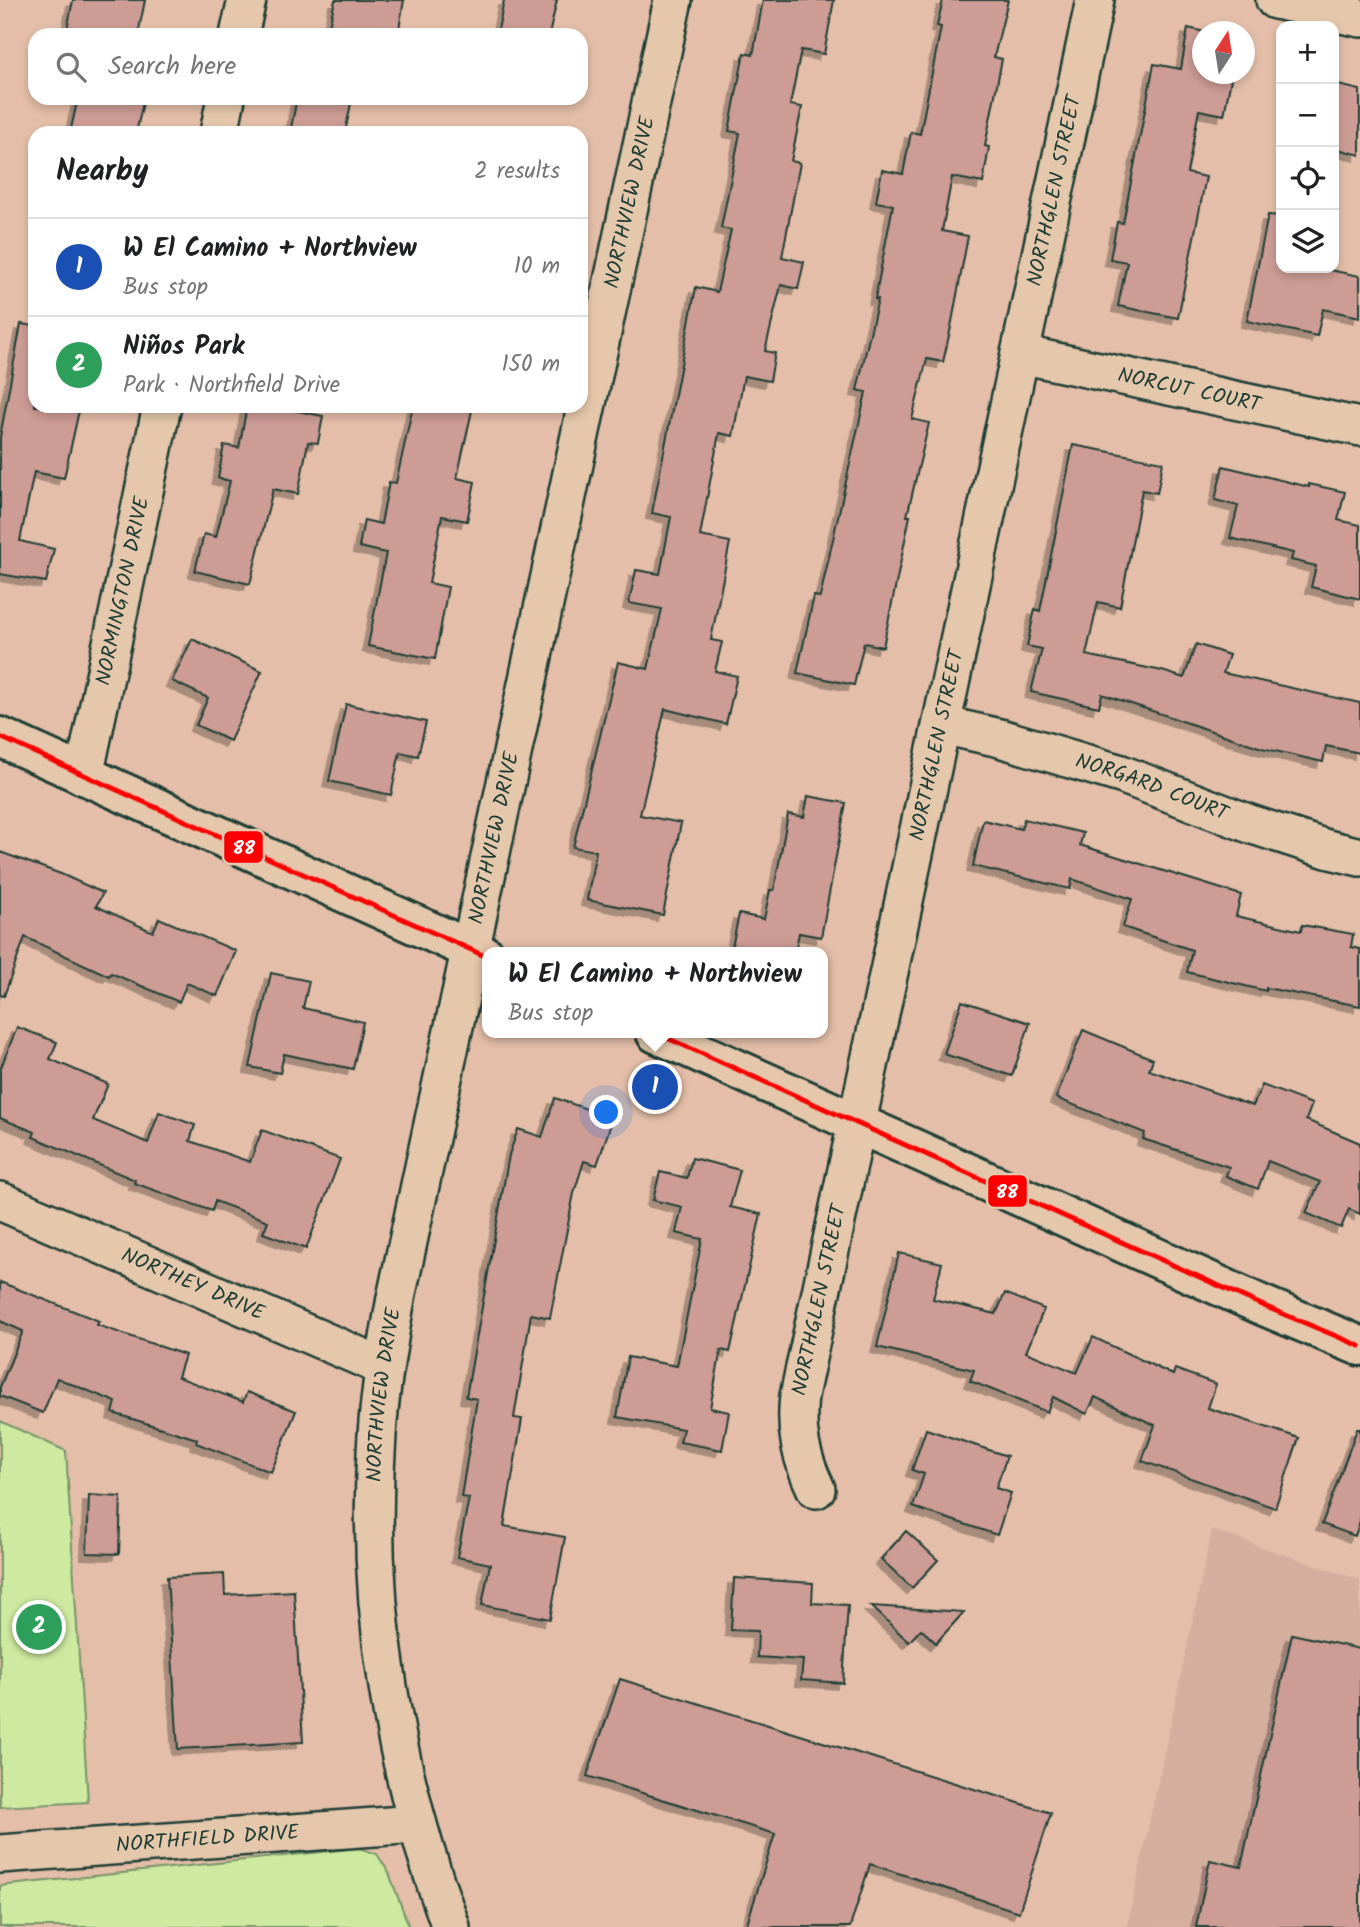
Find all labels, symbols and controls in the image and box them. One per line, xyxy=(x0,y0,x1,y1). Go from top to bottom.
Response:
north arrow xyxy=(1192,21,1255,84)
map controls xyxy=(1276,21,1339,273)
button: + xyxy=(1276,21,1339,84)
search box xyxy=(28,28,588,105)
text: Search here xyxy=(108,46,236,88)
icon: search xyxy=(52,48,90,86)
button: − xyxy=(1276,84,1339,147)
street label: NORTHGLEN STREET xyxy=(1018,91,1091,289)
street label: NORTHVIEW DRIVE xyxy=(595,112,664,292)
button: locate xyxy=(1276,147,1339,210)
text: Nearby xyxy=(56,148,148,196)
text: 2 results xyxy=(474,154,560,190)
button: layers xyxy=(1276,210,1339,273)
text: W El Camino + Northview xyxy=(123,228,417,270)
text: 1 xyxy=(76,249,82,285)
text: 10 m xyxy=(514,249,560,285)
text: Bus stop xyxy=(123,270,208,306)
text: Niños Park xyxy=(123,326,244,368)
text: 2 xyxy=(72,347,86,383)
text: 150 m xyxy=(501,347,560,383)
street label: NORCUT COURT xyxy=(1114,359,1266,422)
text: Park · Northfield Drive xyxy=(123,368,340,404)
street label: NORMINGTON DRIVE xyxy=(87,493,159,688)
street label: NORTHGLEN STREET xyxy=(901,645,974,844)
street label: NORGARD COURT xyxy=(1071,745,1235,831)
street label: NORTHVIEW DRIVE xyxy=(460,748,529,927)
line badge: 88 xyxy=(223,830,264,864)
text: 88 xyxy=(233,834,256,864)
popup xyxy=(482,947,828,1038)
text: W El Camino + Northview xyxy=(508,954,802,996)
text: Bus stop xyxy=(508,996,593,1032)
pin: 1 xyxy=(632,1061,678,1113)
your location xyxy=(589,1095,623,1129)
line badge: 88 xyxy=(987,1174,1028,1208)
text: 88 xyxy=(996,1178,1019,1208)
street label: NORTHGLEN STREET xyxy=(783,1200,856,1399)
street label: NORTHEY DRIVE xyxy=(116,1239,270,1330)
street label: NORTHVIEW DRIVE xyxy=(358,1304,411,1482)
pin: 2 xyxy=(16,1601,62,1653)
street label: NORTHFIELD DRIVE xyxy=(115,1816,301,1862)

